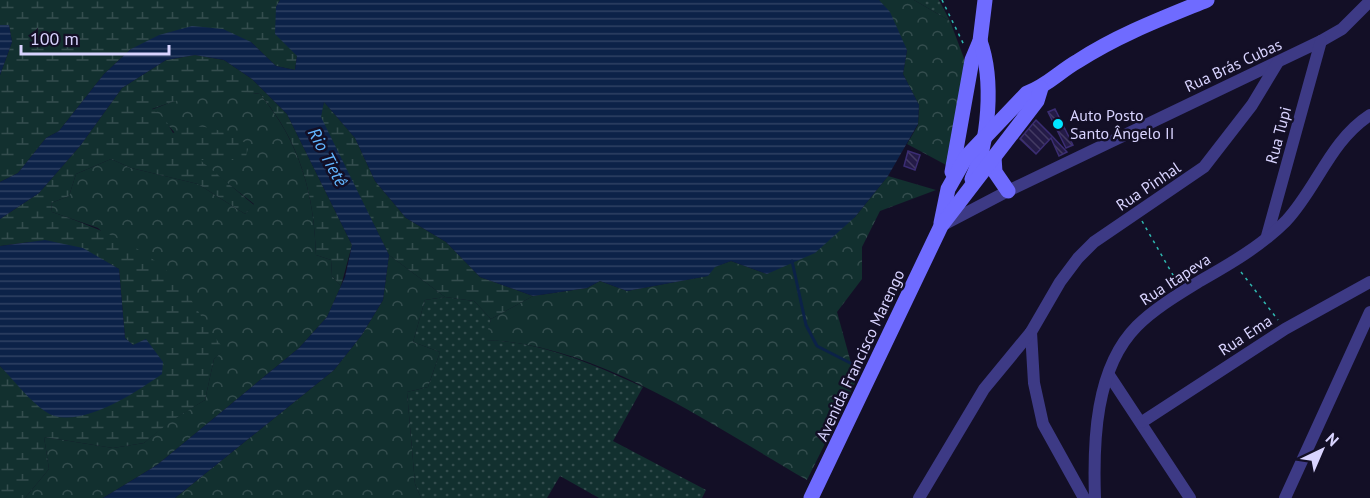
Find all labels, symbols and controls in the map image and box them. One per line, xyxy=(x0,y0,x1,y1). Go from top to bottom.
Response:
scale bar xyxy=(21,18,170,56)
text: 100 m xyxy=(30,27,79,50)
street label: Rua Brás Cubas xyxy=(1181,34,1285,96)
street label: Rua Tupi xyxy=(1261,104,1295,166)
place label: Auto Posto Santo Ângelo II xyxy=(1070,105,1174,143)
marker: Auto Posto Santo Ângelo II xyxy=(1051,117,1065,131)
water label: Rio Tietê xyxy=(303,123,353,191)
street label: Rua Pinhal xyxy=(1112,157,1184,215)
street label: Rua Itapeva xyxy=(1136,249,1214,309)
street label: Avenida Francisco Marengo xyxy=(811,266,909,444)
street label: Rua Ema xyxy=(1215,310,1275,360)
north arrow xyxy=(1292,420,1352,480)
text: N xyxy=(1322,428,1343,450)

